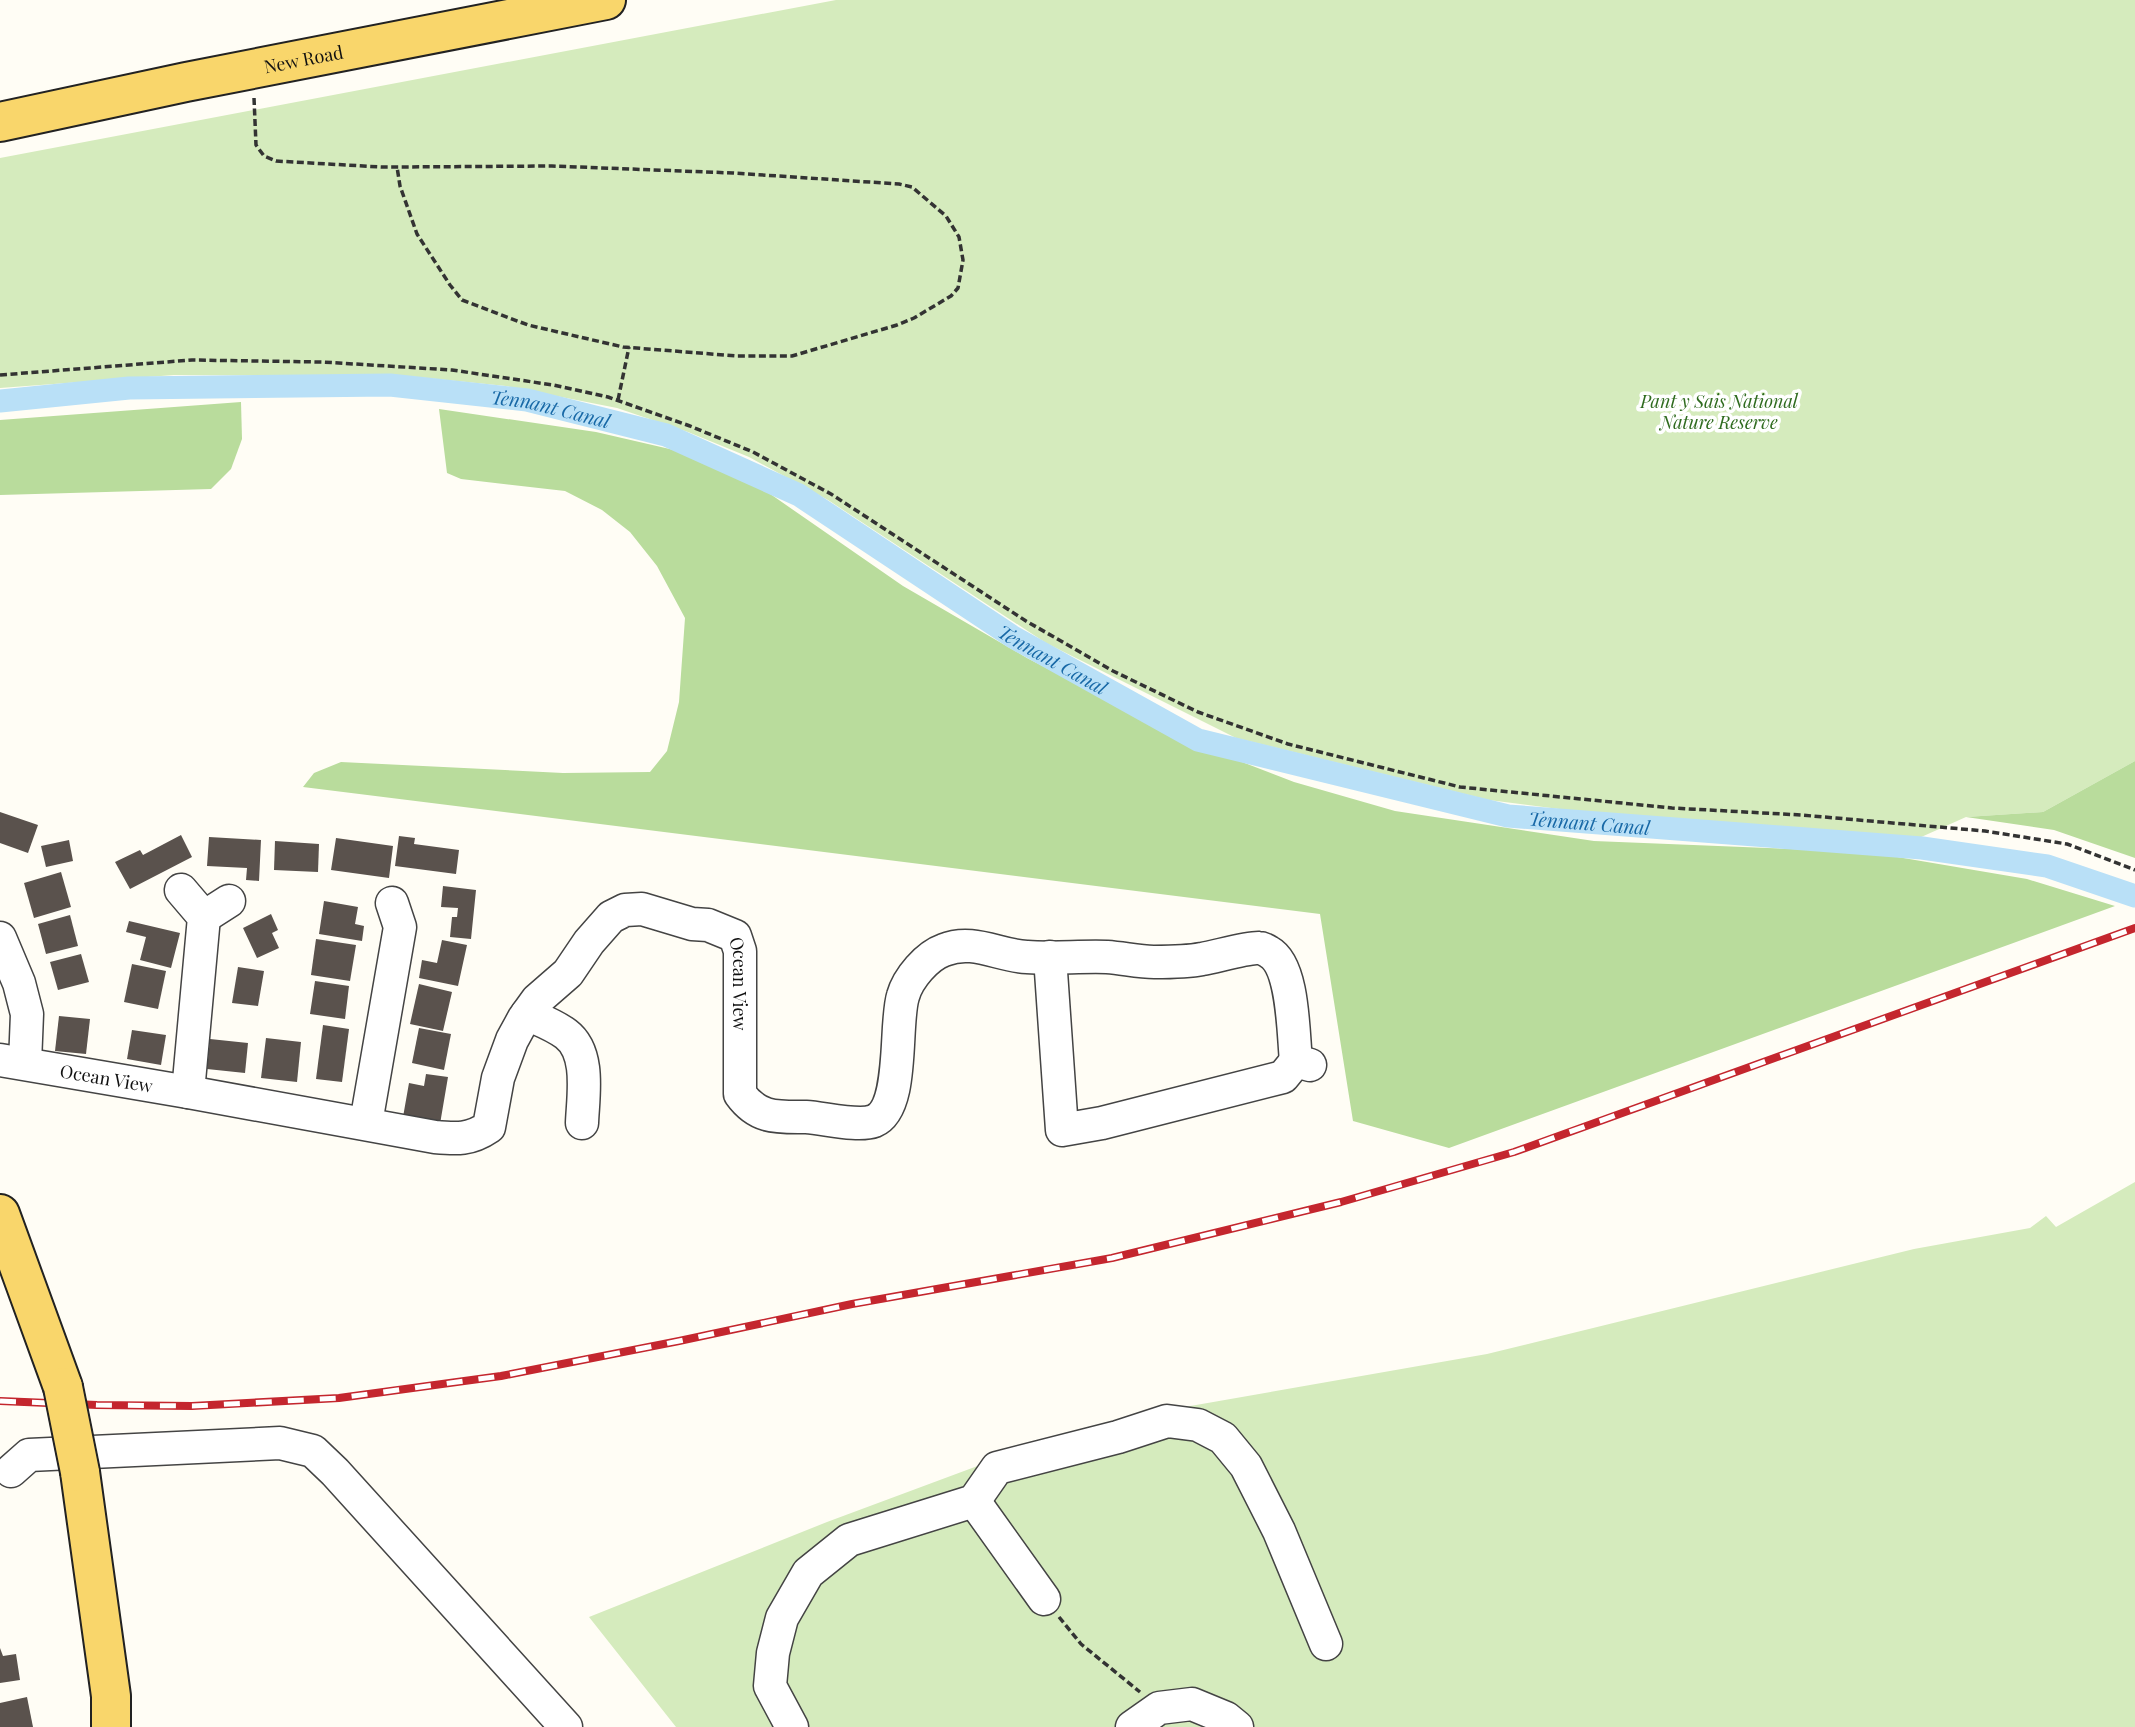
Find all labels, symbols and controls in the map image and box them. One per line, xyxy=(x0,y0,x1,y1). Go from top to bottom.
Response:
street label: New Road xyxy=(262,39,346,79)
water label: Tennant Canal xyxy=(490,383,614,434)
park label: Pant y Sais National Nature Reserve xyxy=(1639,389,1799,434)
water label: Tennant Canal xyxy=(993,618,1113,700)
water label: Tennant Canal xyxy=(1528,805,1652,840)
street label: Ocean View xyxy=(724,934,752,1031)
street label: Ocean View xyxy=(58,1058,155,1098)

